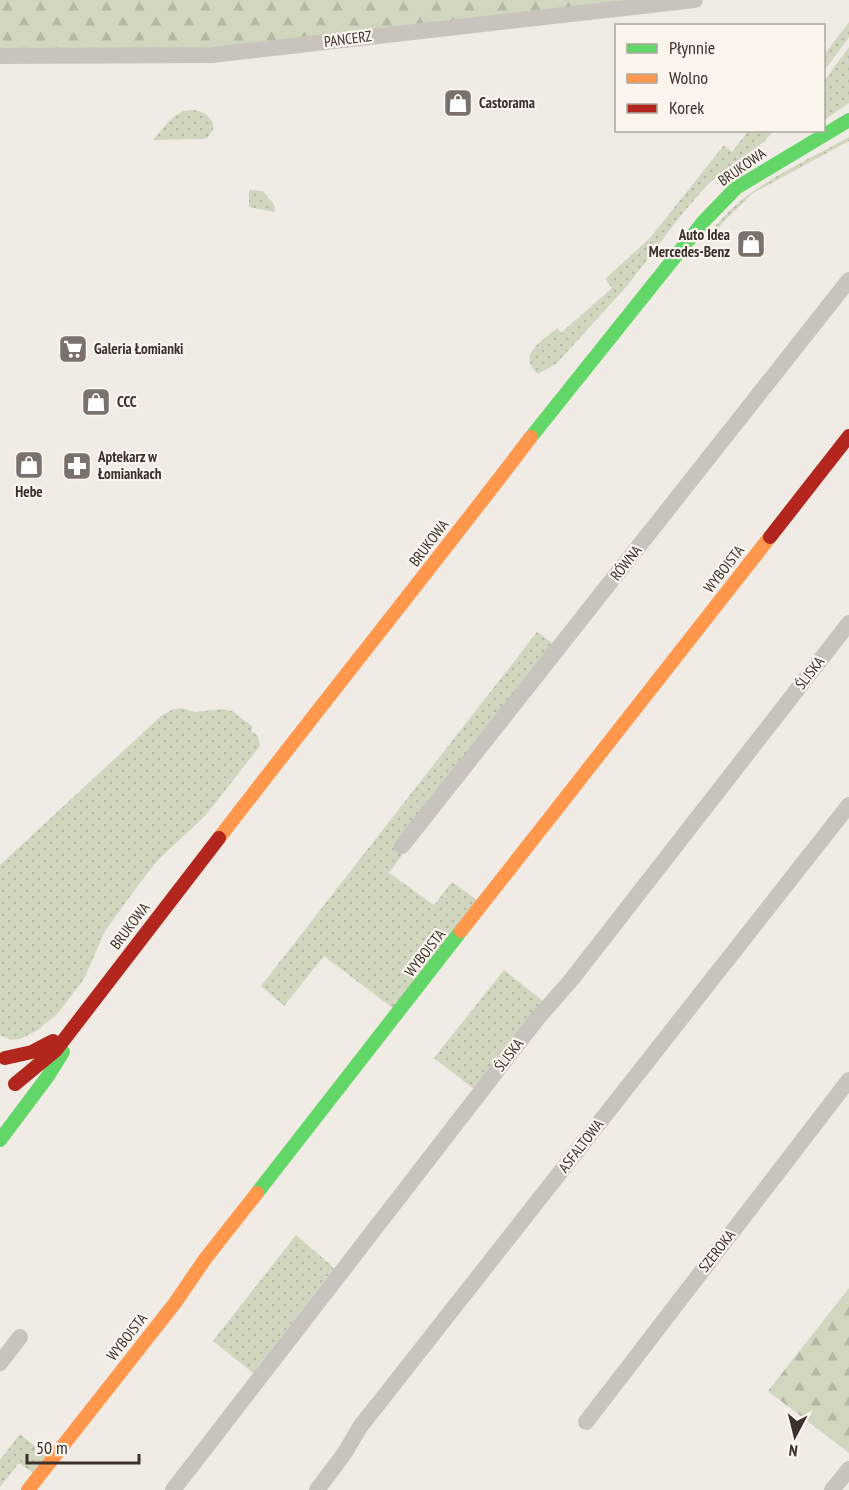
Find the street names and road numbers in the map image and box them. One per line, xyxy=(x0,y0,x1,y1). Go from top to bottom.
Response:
street label: PANCERZ xyxy=(323,26,373,51)
street label: BRUKOWA xyxy=(714,143,770,190)
street label: BRUKOWA xyxy=(405,515,453,570)
street label: RÓWNA xyxy=(606,540,646,584)
street label: WYBOISTA xyxy=(699,540,749,596)
street label: ŚLISKA xyxy=(791,652,829,693)
street label: BRUKOWA xyxy=(106,898,154,953)
street label: WYBOISTA xyxy=(400,924,450,980)
street label: ŚLISKA xyxy=(490,1034,528,1075)
street label: ASFALTOWA xyxy=(554,1115,608,1176)
street label: SZEROKA xyxy=(694,1225,740,1276)
street label: WYBOISTA xyxy=(102,1308,152,1364)

